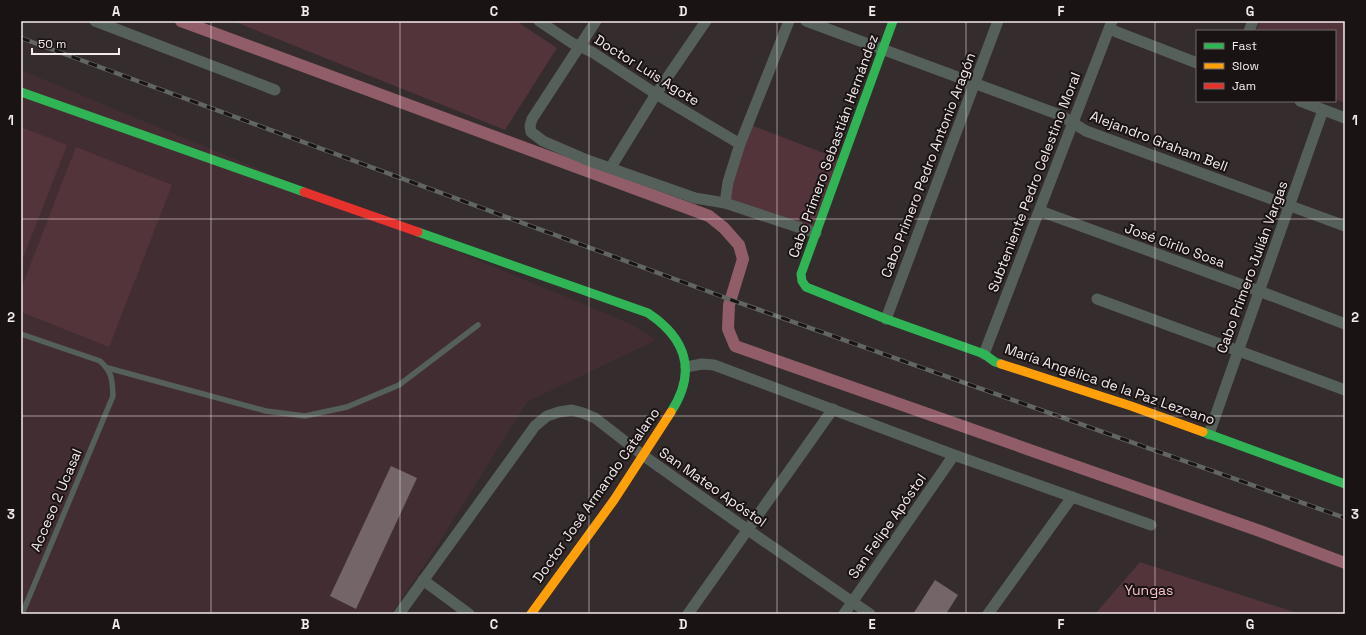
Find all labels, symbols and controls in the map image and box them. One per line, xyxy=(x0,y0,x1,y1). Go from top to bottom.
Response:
text: A xyxy=(112,3,121,20)
text: B xyxy=(301,3,310,20)
text: C xyxy=(490,3,498,20)
text: D xyxy=(679,3,688,20)
text: E xyxy=(868,3,876,20)
text: F xyxy=(1058,3,1065,20)
text: G xyxy=(1246,3,1254,20)
scale bar xyxy=(32,30,119,56)
street label: Doctor Luis Agote xyxy=(591,30,703,110)
legend xyxy=(1196,30,1336,102)
street label: Cabo Primero Sebastián Hernández xyxy=(784,32,882,260)
text: 50 m xyxy=(38,36,66,52)
text: Fast xyxy=(1232,38,1257,54)
street label: Cabo Primero Pedro Antonio Aragón xyxy=(877,50,979,280)
text: Slow xyxy=(1232,58,1259,74)
street label: Subteniente Pedro Celestino Moral xyxy=(984,70,1084,294)
text: Jam xyxy=(1232,78,1256,94)
street label: Alejandro Graham Bell xyxy=(1088,106,1230,176)
text: 1 xyxy=(8,112,14,129)
text: 1 xyxy=(1352,112,1358,129)
street label: Cabo Primero Julián Vargas xyxy=(1212,178,1292,356)
street label: José Cirilo Sosa xyxy=(1122,219,1228,271)
text: 2 xyxy=(7,309,15,326)
text: 2 xyxy=(1351,309,1359,326)
street label: María Angélica de la Paz Lezcano xyxy=(1002,339,1218,429)
street label: Doctor José Armando Catalano xyxy=(529,404,663,586)
street label: San Mateo Apóstol xyxy=(656,443,770,531)
street label: Acceso 2 Ucasal xyxy=(26,446,86,554)
street label: San Felipe Apóstol xyxy=(844,470,930,582)
text: 3 xyxy=(7,506,15,523)
text: 3 xyxy=(1351,506,1359,523)
park label: Yungas xyxy=(1124,581,1174,599)
text: A xyxy=(112,616,121,633)
text: B xyxy=(301,616,310,633)
text: C xyxy=(490,616,498,633)
text: D xyxy=(679,616,688,633)
text: E xyxy=(868,616,876,633)
text: F xyxy=(1058,616,1065,633)
text: G xyxy=(1246,616,1254,633)

